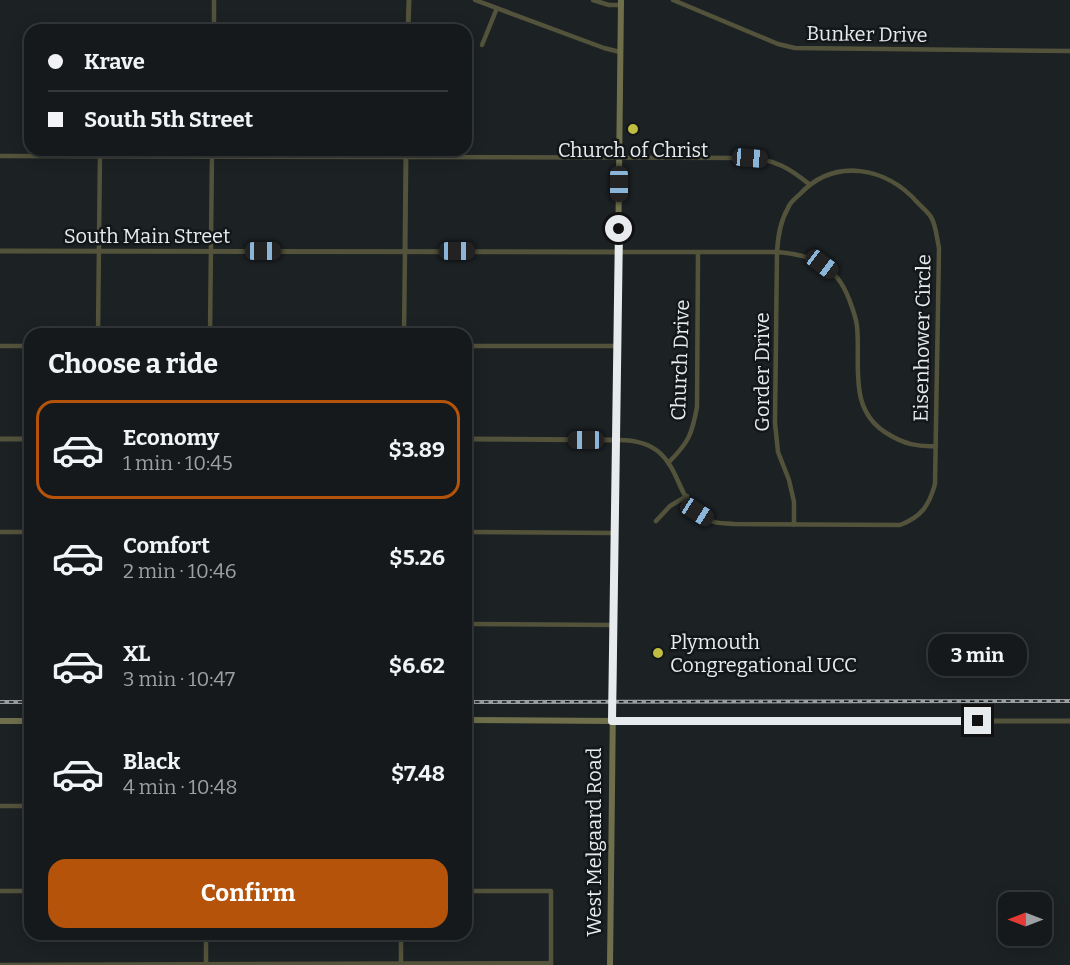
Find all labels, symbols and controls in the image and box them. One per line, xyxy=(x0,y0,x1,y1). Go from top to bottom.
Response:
street label: Bunker Drive xyxy=(806,21,928,47)
text: Krave xyxy=(84,48,145,75)
text: South 5th Street xyxy=(84,106,253,133)
marker: Church of Christ xyxy=(626,122,640,136)
place label: Church of Christ xyxy=(558,138,708,162)
car xyxy=(731,147,769,169)
car xyxy=(610,166,628,202)
route start xyxy=(605,215,632,242)
street label: South Main Street xyxy=(64,224,230,248)
car xyxy=(245,242,281,260)
car xyxy=(439,242,475,260)
car xyxy=(802,246,842,282)
street label: Eisenhower Circle xyxy=(909,254,935,422)
street label: Church Drive xyxy=(666,299,694,421)
street label: Gorder Drive xyxy=(750,312,774,432)
text: Choose a ride xyxy=(48,348,218,380)
icon: car xyxy=(51,423,105,477)
text: Economy xyxy=(123,424,219,451)
car xyxy=(568,431,604,449)
text: $3.89 xyxy=(388,436,445,463)
text: 1 min · 10:45 xyxy=(123,451,233,475)
car xyxy=(677,495,717,529)
icon: car xyxy=(51,531,105,585)
text: Comfort xyxy=(123,532,210,559)
text: $5.26 xyxy=(389,544,445,571)
text: 2 min · 10:46 xyxy=(123,559,236,583)
place label: Plymouth Congregational UCC xyxy=(670,630,857,677)
callout: 3 min xyxy=(928,634,1028,676)
icon: car xyxy=(51,639,105,693)
text: XL xyxy=(123,640,150,667)
text: 3 min xyxy=(951,643,1004,667)
marker: Plymouth Congregational UCC xyxy=(651,646,665,660)
text: $6.62 xyxy=(389,652,445,679)
text: 3 min · 10:47 xyxy=(123,667,235,691)
route end xyxy=(964,707,991,734)
icon: car xyxy=(51,747,105,801)
street label: West Melgaard Road xyxy=(582,747,606,937)
text: Black xyxy=(123,748,180,775)
text: $7.48 xyxy=(391,760,445,787)
text: 4 min · 10:48 xyxy=(123,775,237,799)
button: Confirm xyxy=(48,859,448,928)
north arrow xyxy=(998,892,1052,946)
map controls xyxy=(998,892,1052,946)

